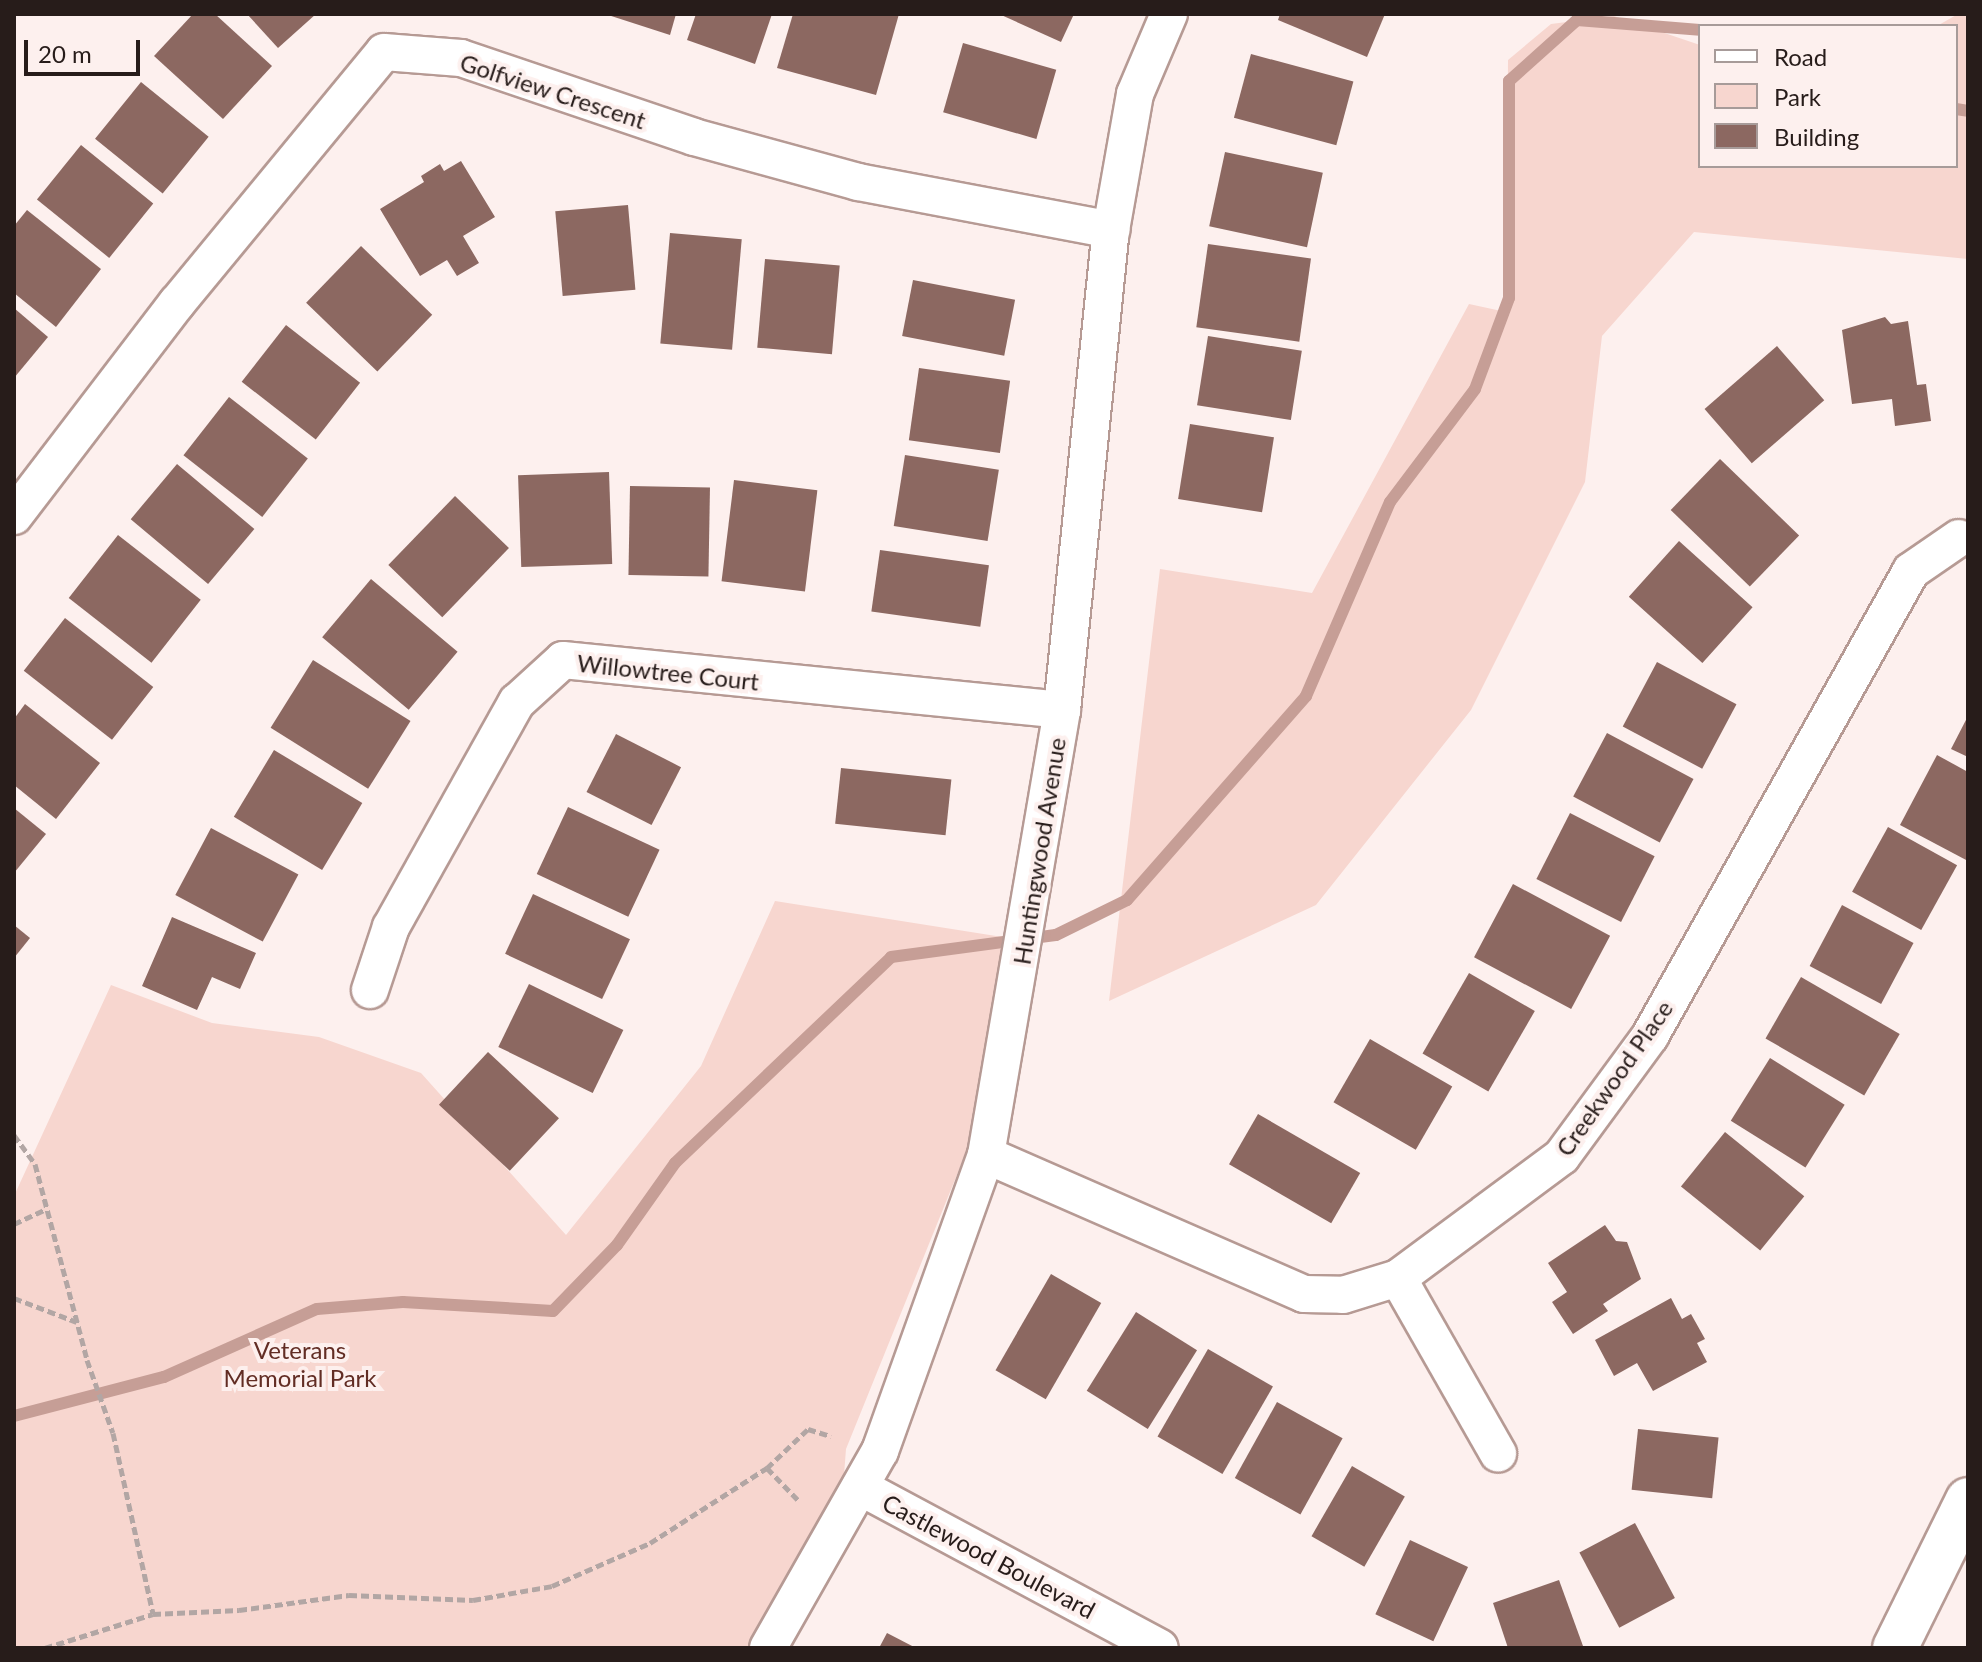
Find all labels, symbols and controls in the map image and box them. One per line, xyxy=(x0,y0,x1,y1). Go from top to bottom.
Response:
scale bar xyxy=(28,24,144,74)
legend xyxy=(1698,24,1958,168)
text: 20 m xyxy=(38,39,92,68)
text: Road xyxy=(1774,42,1827,71)
street label: Golfview Crescent xyxy=(456,47,650,135)
text: Park xyxy=(1774,82,1821,111)
text: Building xyxy=(1774,122,1859,151)
street label: Willowtree Court xyxy=(576,648,760,696)
street label: Huntingwood Avenue xyxy=(1007,735,1071,967)
street label: Creekwood Place xyxy=(1550,995,1678,1161)
park label: Veterans Memorial Park xyxy=(223,1336,377,1392)
street label: Castlewood Boulevard xyxy=(878,1488,1100,1624)

